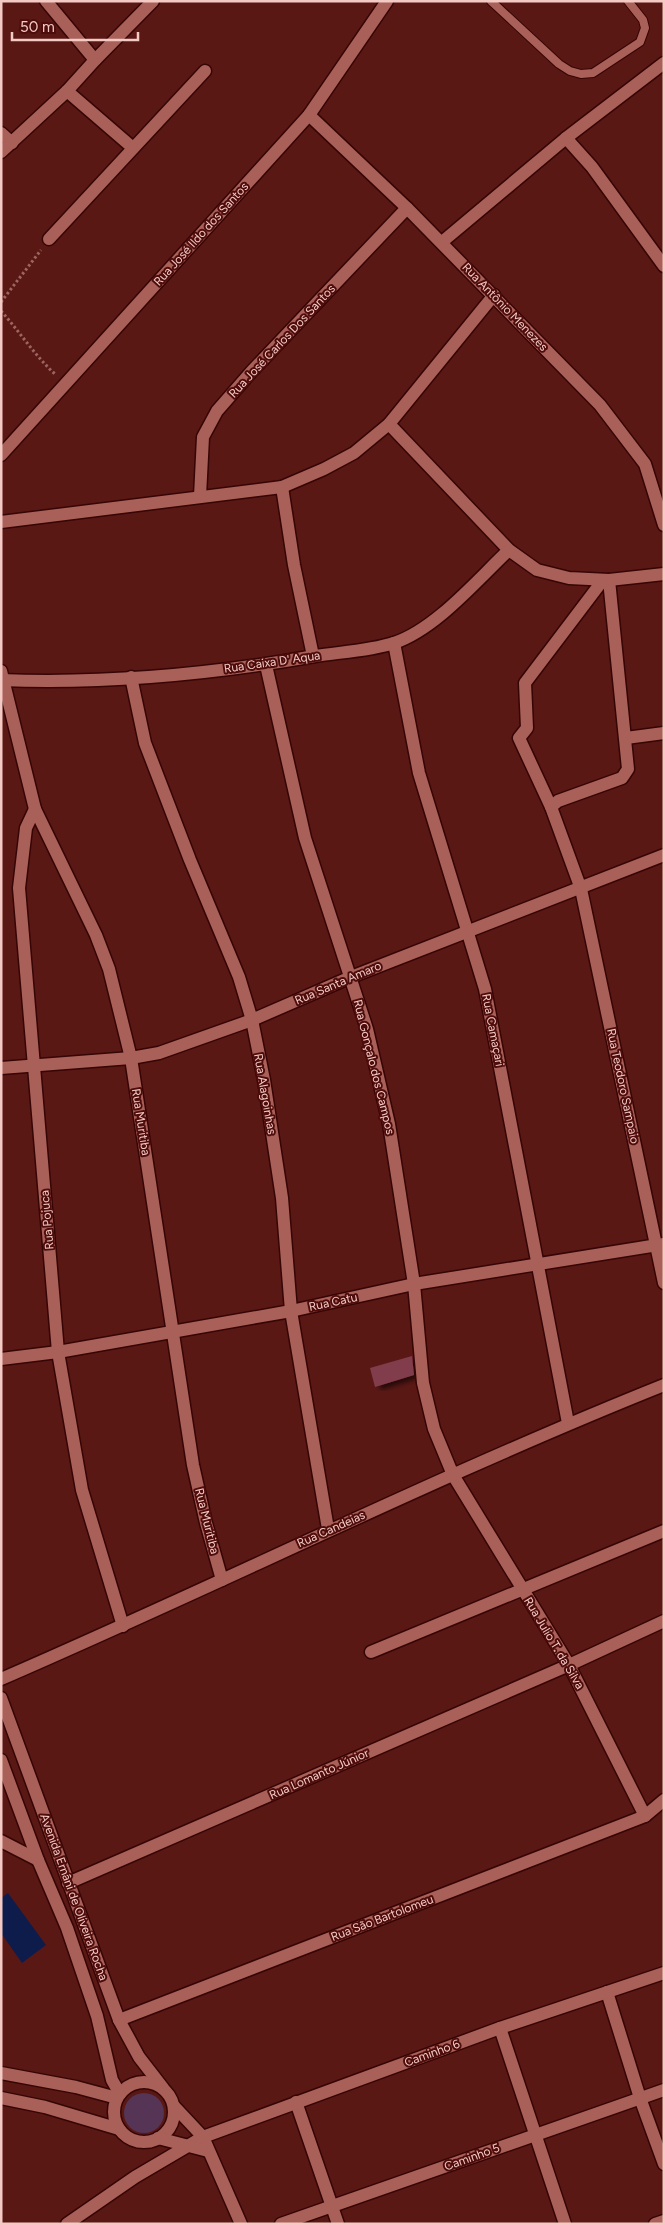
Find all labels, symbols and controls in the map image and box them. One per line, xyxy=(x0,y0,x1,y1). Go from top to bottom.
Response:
scale bar xyxy=(12,10,139,42)
text: 50 m xyxy=(20,18,55,36)
street label: Rua José Ildo dos Santos xyxy=(151,179,251,289)
street label: Rua Antônio Menezes xyxy=(459,260,551,354)
street label: Rua José Carlos Dos Santos xyxy=(226,281,338,400)
street label: Rua Caixa D' Aqua xyxy=(223,648,321,676)
street label: Rua Santa Amaro xyxy=(293,958,383,1008)
street label: Rua Camaçari xyxy=(479,992,507,1068)
street label: Rua Gonçalo dos Campos xyxy=(350,998,398,1136)
street label: Rua Teodoro Sampaio xyxy=(604,1027,642,1145)
street label: Rua Alagoinhas xyxy=(251,1052,279,1136)
street label: Rua Muritiba xyxy=(129,1088,153,1156)
street label: Rua Pojuca xyxy=(37,1190,57,1250)
street label: Rua Catu xyxy=(307,1290,359,1314)
street label: Rua Muritiba xyxy=(192,1487,222,1555)
street label: Rua Candeias xyxy=(295,1508,367,1550)
street label: Rua Julio T. da Silva xyxy=(521,1595,587,1691)
street label: Rua Lomanto Júnior xyxy=(267,1746,371,1802)
street label: Avenida Ernâni de Oliveira Rocha xyxy=(37,1812,111,1982)
street label: Rua São Bartolomeu xyxy=(329,1892,435,1944)
street label: Caminho 6 xyxy=(402,2036,462,2069)
street label: Caminho 5 xyxy=(442,2140,502,2173)

